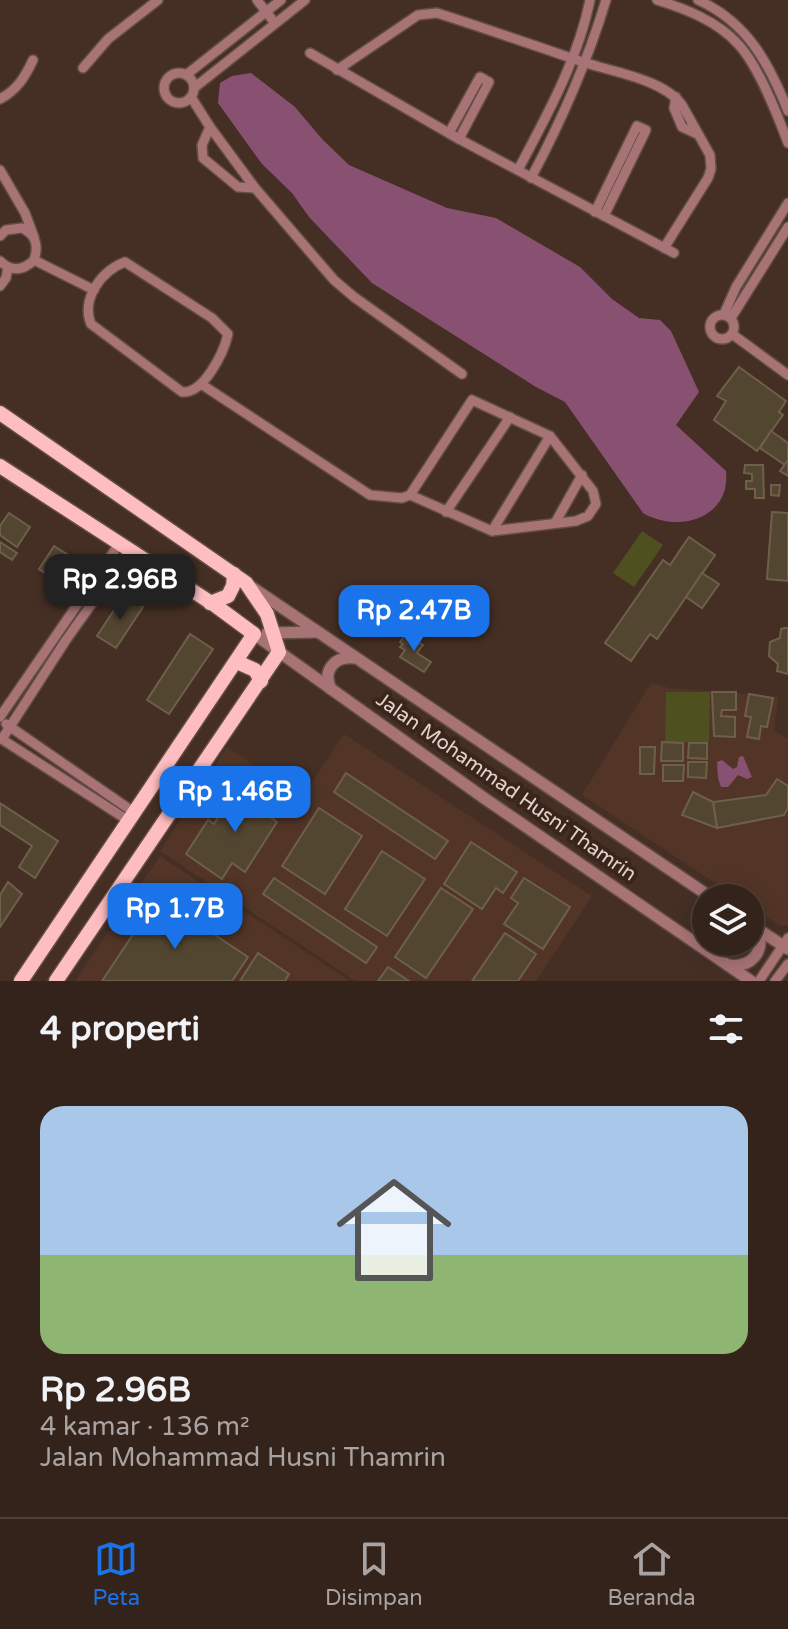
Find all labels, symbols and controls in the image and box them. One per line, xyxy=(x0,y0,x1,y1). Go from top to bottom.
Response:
pin: Rp 2.96B xyxy=(37,554,203,622)
text: Rp 2.96B xyxy=(62,564,178,595)
pin: Rp 2.47B xyxy=(331,585,497,653)
text: Rp 2.47B xyxy=(357,595,471,626)
street label: Jalan Mohammad Husni Thamrin xyxy=(371,688,641,886)
pin: Rp 1.46B xyxy=(152,766,318,834)
text: Rp 1.46B xyxy=(178,776,292,807)
pin: Rp 1.7B xyxy=(101,883,249,951)
map controls xyxy=(692,884,764,956)
button: layers xyxy=(692,884,764,956)
text: Rp 1.7B xyxy=(126,893,224,924)
icon: filters xyxy=(704,1007,748,1051)
text: 4 properti xyxy=(40,1009,200,1050)
icon: home xyxy=(322,1158,466,1302)
text: Rp 2.96B xyxy=(40,1370,191,1411)
text: 4 kamar · 136 m² xyxy=(40,1411,250,1442)
text: Jalan Mohammad Husni Thamrin xyxy=(40,1442,446,1473)
tab: Peta xyxy=(92,1537,140,1611)
tab: Disimpan xyxy=(325,1537,423,1611)
tab: Beranda xyxy=(608,1537,696,1611)

